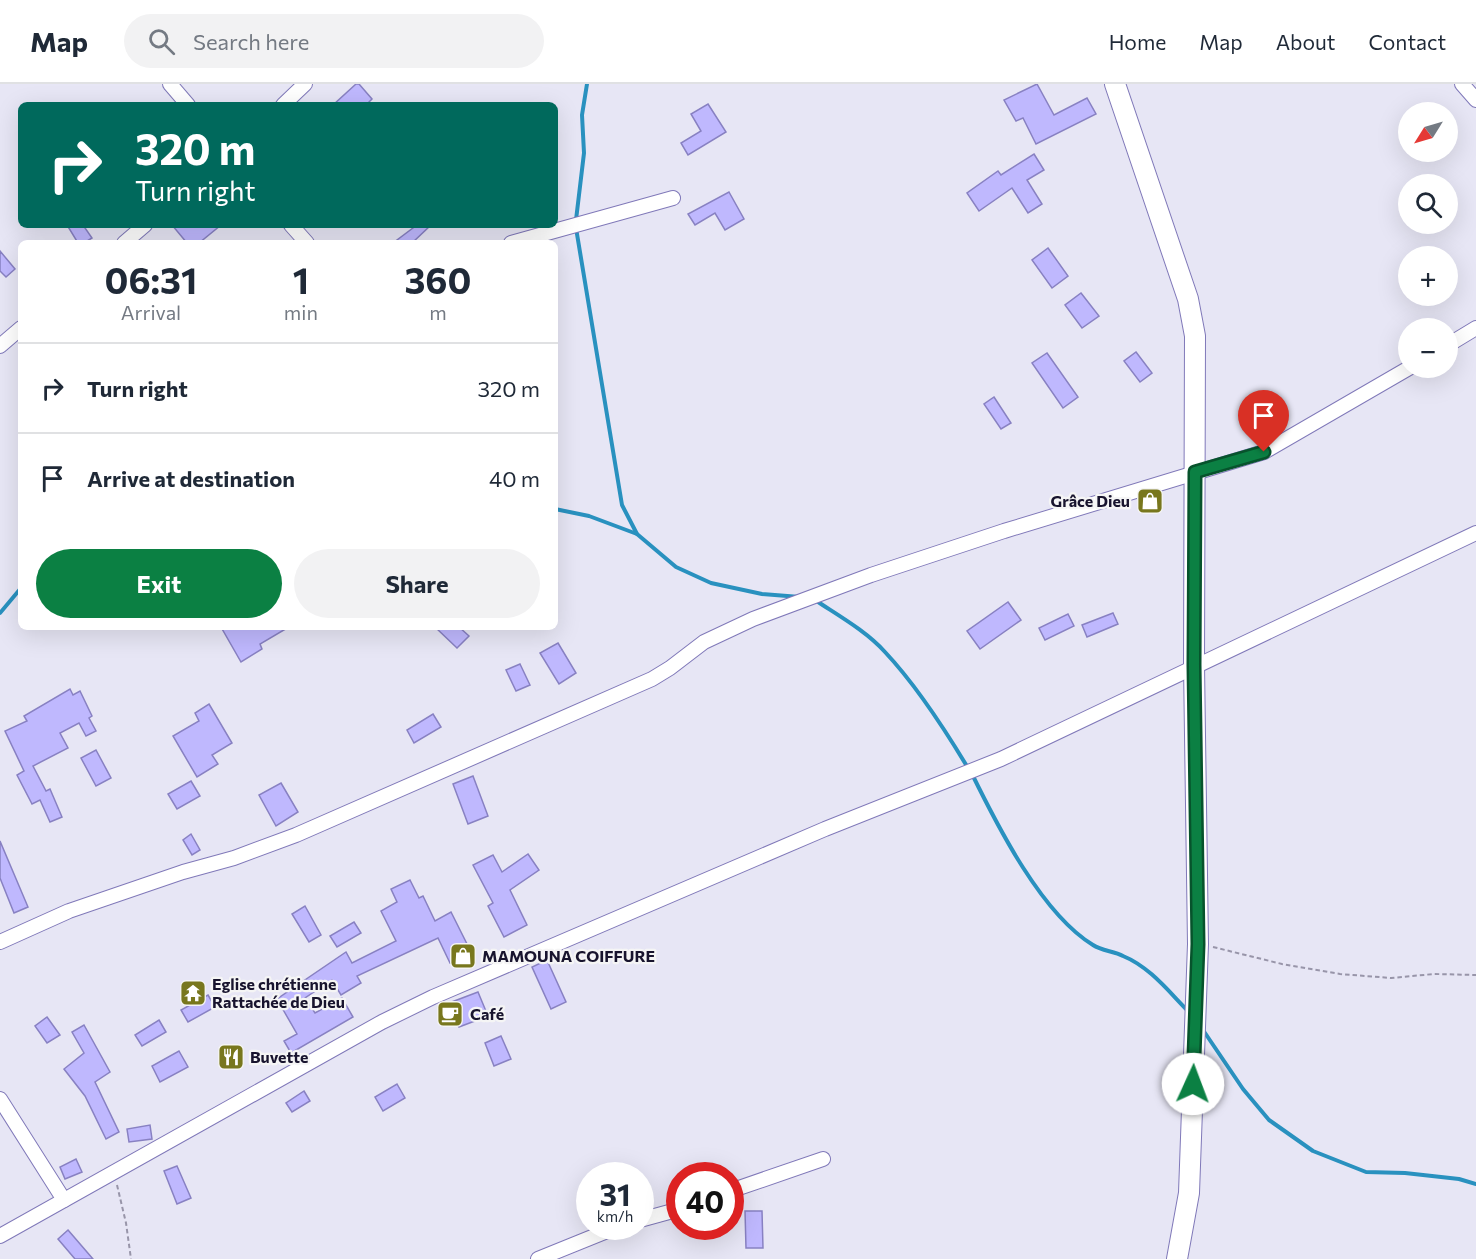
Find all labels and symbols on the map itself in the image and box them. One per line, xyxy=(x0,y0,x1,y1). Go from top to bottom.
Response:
north arrow xyxy=(1398,102,1458,162)
pin xyxy=(1238,390,1289,452)
shop icon: Grâce Dieu xyxy=(1135,486,1165,516)
place label: Grâce Dieu xyxy=(1051,491,1130,510)
shop icon: MAMOUNA COIFFURE xyxy=(448,941,478,971)
place label: MAMOUNA COIFFURE xyxy=(482,946,655,965)
place label: Eglise chrétienne Rattachée de Dieu xyxy=(212,974,345,1011)
temple icon: Eglise chrétienne Rattachée de Dieu xyxy=(178,978,208,1008)
cafe icon: Café xyxy=(435,999,465,1029)
place label: Café xyxy=(470,1004,504,1023)
restaurant icon: Buvette xyxy=(216,1042,246,1072)
place label: Buvette xyxy=(250,1047,308,1066)
position arrow xyxy=(1161,1052,1225,1116)
speed limit sign: 40 xyxy=(666,1162,744,1240)

